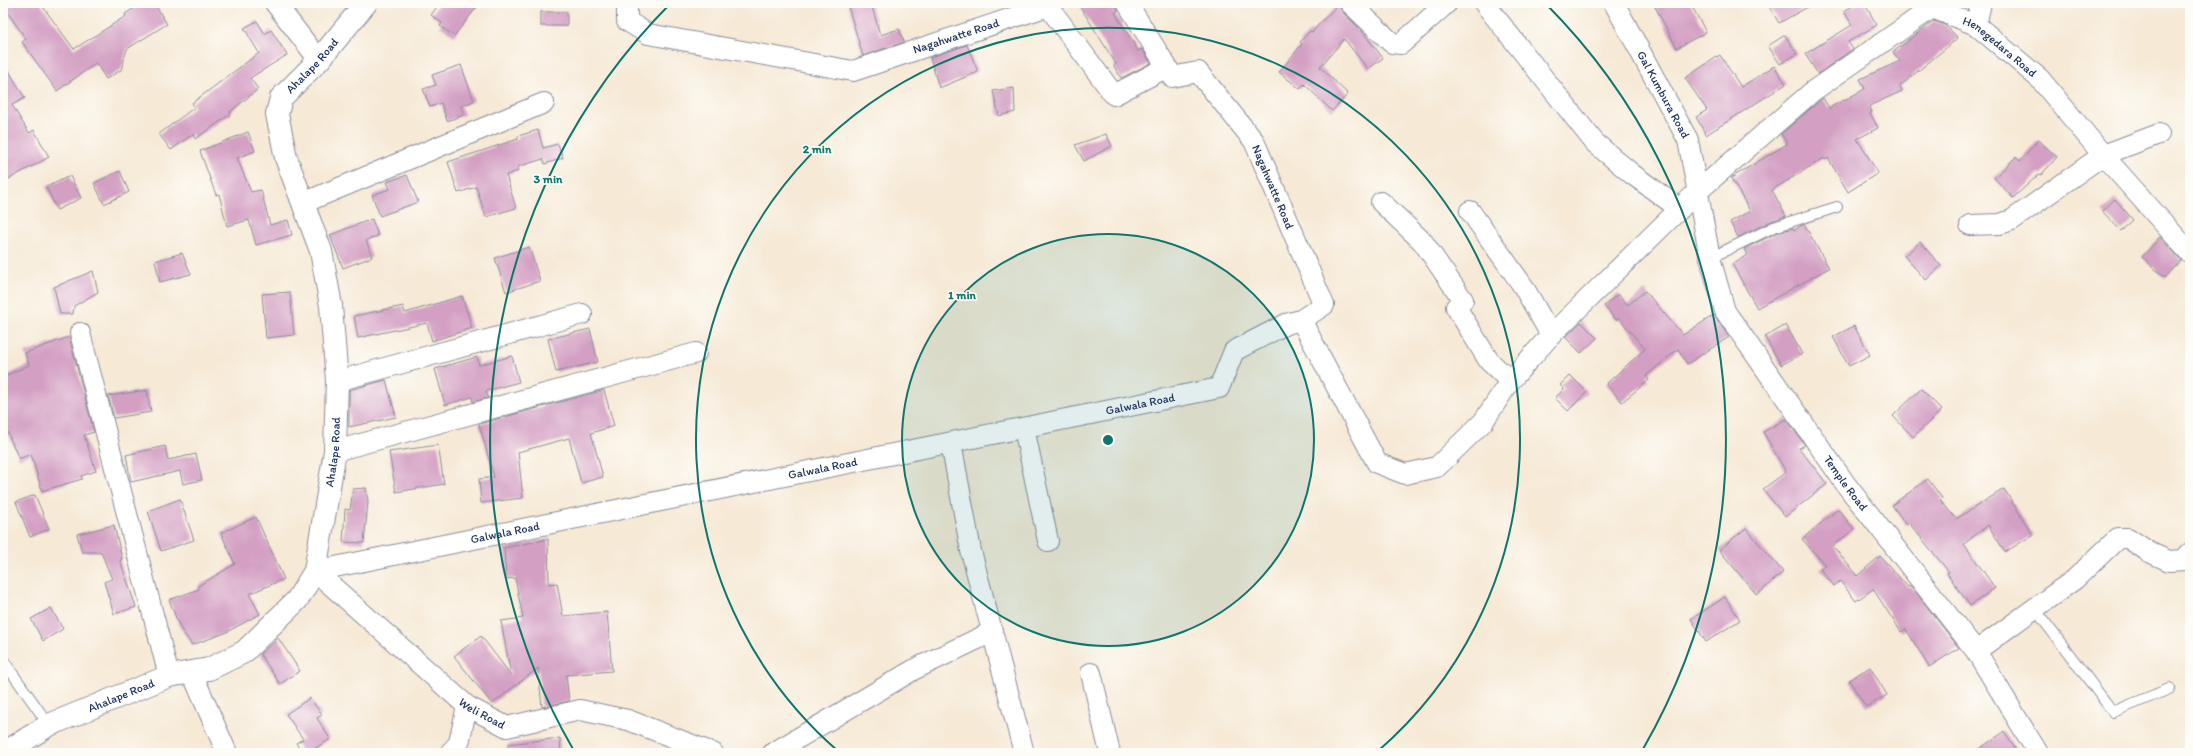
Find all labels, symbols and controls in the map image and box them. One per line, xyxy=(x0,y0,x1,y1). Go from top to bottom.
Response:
street label: Henegedara Road xyxy=(1961,14,2040,80)
street label: Nagahwatte Road xyxy=(911,15,1001,57)
street label: Ahalape Road xyxy=(283,35,341,96)
street label: Gal Kumbura Road xyxy=(1634,48,1693,141)
text: 2 min xyxy=(803,142,832,156)
street label: Nagahwatte Road xyxy=(1249,143,1297,232)
text: 3 min xyxy=(534,172,563,186)
text: 1 min xyxy=(948,288,977,302)
street label: Galwala Road xyxy=(1104,390,1176,418)
street label: Ahalape Road xyxy=(322,416,343,488)
centre of rings xyxy=(1101,433,1115,447)
street label: Temple Road xyxy=(1821,453,1871,514)
street label: Galwala Road xyxy=(787,454,859,482)
street label: Galwala Road xyxy=(469,519,541,546)
street label: Ahalape Road xyxy=(86,676,157,715)
street label: Weli Road xyxy=(456,695,508,732)

